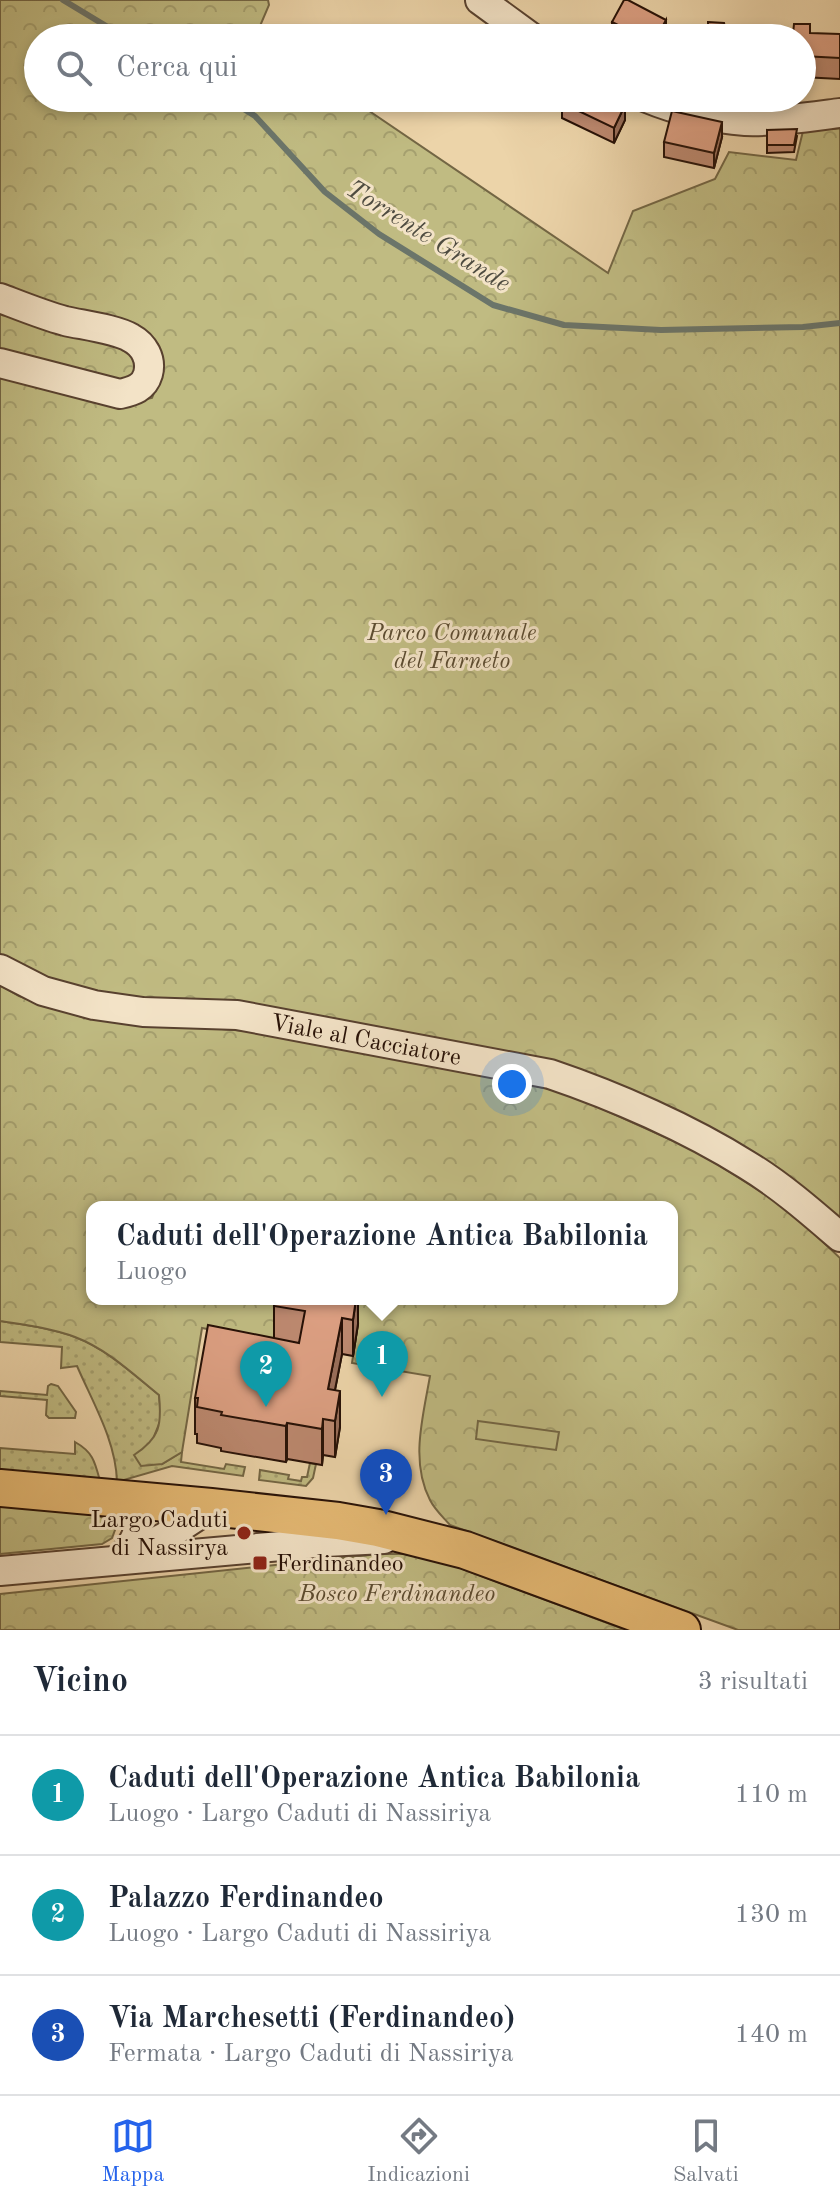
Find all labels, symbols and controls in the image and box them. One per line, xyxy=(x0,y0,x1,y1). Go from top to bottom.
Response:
search box xyxy=(24,24,816,112)
icon: search xyxy=(52,46,96,90)
text: Cerca qui xyxy=(116,53,238,83)
water label: Torrente Grande xyxy=(341,176,514,297)
park label: Parco Comunale del Farneto xyxy=(366,622,537,674)
street label: Viale al Cacciatore xyxy=(268,1012,463,1071)
your location xyxy=(492,1064,532,1104)
popup xyxy=(86,1201,678,1305)
text: Caduti dell'Operazione Antica Babilonia xyxy=(116,1222,648,1252)
text: Luogo xyxy=(116,1259,187,1285)
pin: 1 xyxy=(356,1331,408,1397)
pin: 2 xyxy=(240,1341,292,1407)
pin: 3 xyxy=(360,1449,412,1515)
place label: Largo Caduti di Nassirya xyxy=(90,1509,228,1561)
marker: Largo Caduti di Nassirya xyxy=(235,1524,253,1542)
place label: Ferdinandeo xyxy=(276,1553,404,1577)
marker: Ferdinandeo xyxy=(251,1554,269,1572)
park label: Bosco Ferdinandeo xyxy=(298,1583,495,1607)
text: Vicino xyxy=(32,1665,128,1699)
text: 3 risultati xyxy=(698,1669,808,1695)
text: Caduti dell'Operazione Antica Babilonia xyxy=(108,1764,640,1794)
text: 1 xyxy=(50,1782,66,1808)
text: 110 m xyxy=(735,1782,808,1808)
text: Luogo · Largo Caduti di Nassiriya xyxy=(108,1801,491,1827)
text: Palazzo Ferdinandeo xyxy=(108,1884,384,1914)
text: 2 xyxy=(50,1902,66,1928)
text: 130 m xyxy=(735,1902,808,1928)
text: Luogo · Largo Caduti di Nassiriya xyxy=(108,1921,491,1947)
text: Via Marchesetti (Ferdinandeo) xyxy=(108,2004,515,2034)
text: 3 xyxy=(50,2022,66,2048)
text: 140 m xyxy=(735,2022,808,2048)
text: Fermata · Largo Caduti di Nassiriya xyxy=(108,2041,514,2067)
tab: Mappa xyxy=(101,2114,164,2189)
tab: Indicazioni xyxy=(367,2114,470,2189)
tab: Salvati xyxy=(673,2114,739,2189)

